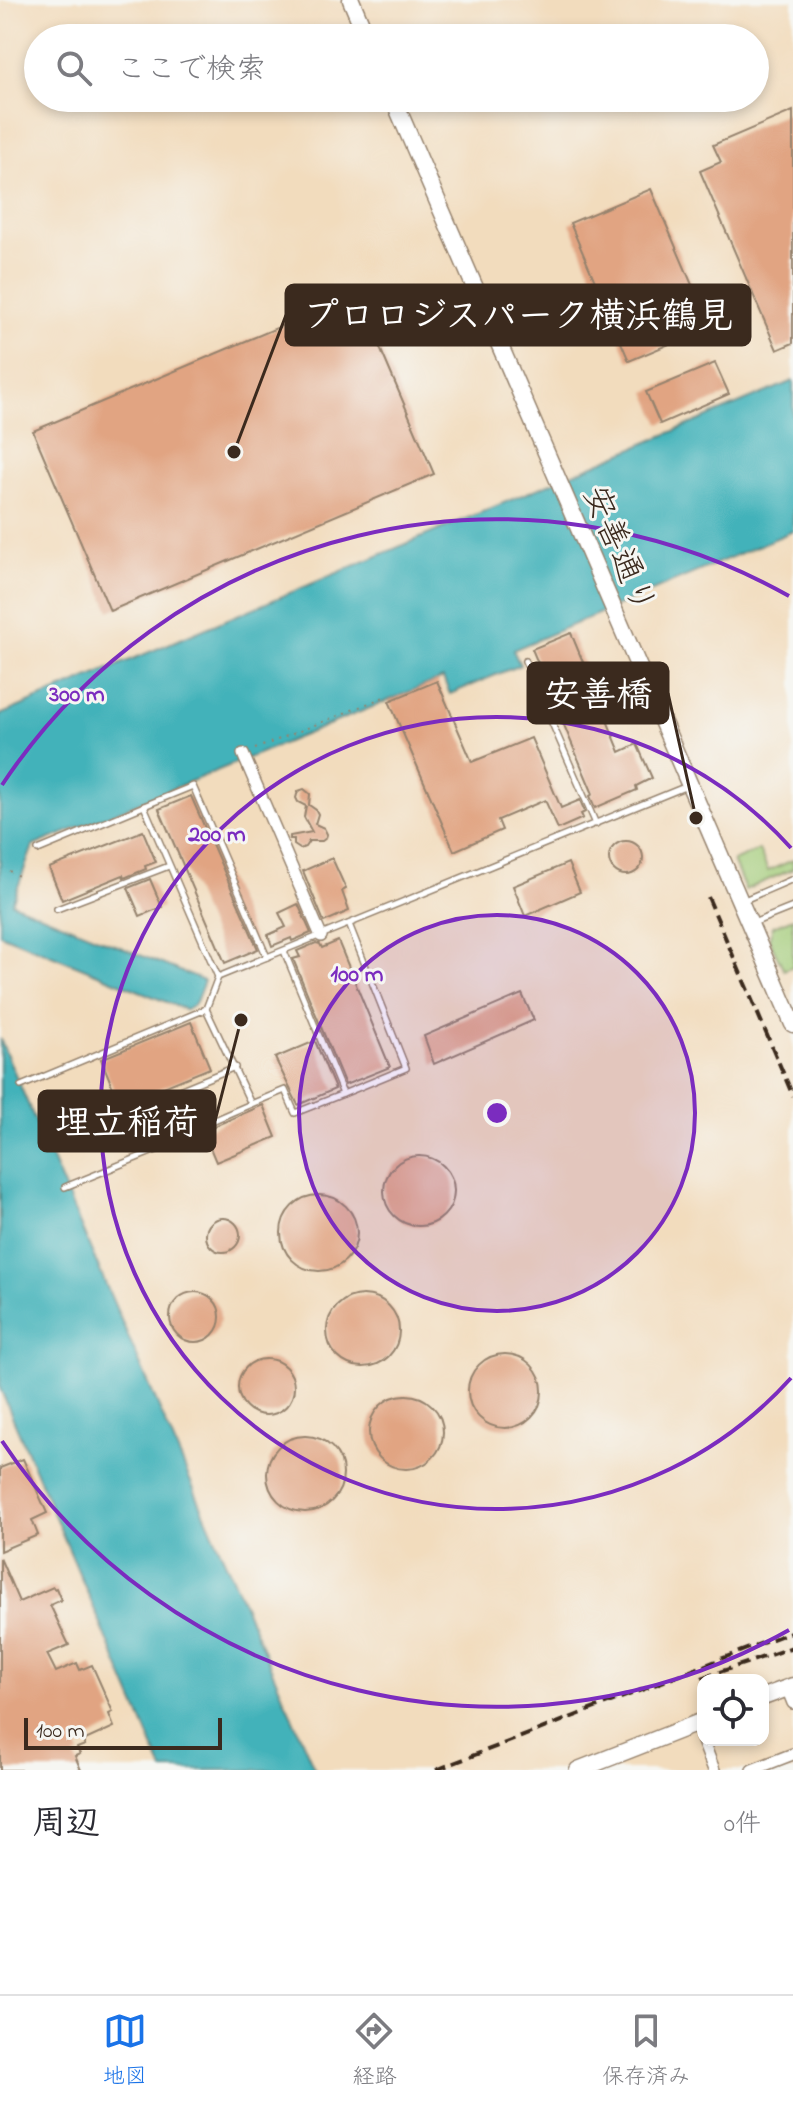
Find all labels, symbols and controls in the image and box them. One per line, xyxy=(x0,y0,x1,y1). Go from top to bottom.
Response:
search box xyxy=(24,24,769,112)
icon: search xyxy=(52,46,96,90)
text: ここで検索 xyxy=(116,49,266,93)
callout: プロロジスパーク横浜鶴見 xyxy=(286,285,750,345)
text: プロロジスパーク横浜鶴見 xyxy=(303,292,733,345)
street label: 安善通り xyxy=(568,478,667,623)
callout: 安善橋 xyxy=(528,663,668,723)
text: 安善橋 xyxy=(544,671,652,724)
text: 300 m xyxy=(48,678,105,713)
text: 200 m xyxy=(187,818,246,853)
text: 100 m xyxy=(331,958,384,993)
callout: 埋立稲荷 xyxy=(39,1091,215,1151)
text: 埋立稲荷 xyxy=(55,1099,199,1152)
centre of rings xyxy=(483,1099,511,1127)
map controls xyxy=(697,1674,769,1746)
button: locate xyxy=(697,1674,769,1746)
scale bar xyxy=(24,1714,222,1750)
text: 100 m xyxy=(36,1716,85,1748)
text: 周辺 xyxy=(32,1800,100,1850)
text: 0件 xyxy=(724,1806,761,1844)
tab: 地図 xyxy=(103,2009,147,2094)
tab: 経路 xyxy=(352,2009,396,2094)
tab: 保存済み xyxy=(602,2009,690,2094)

